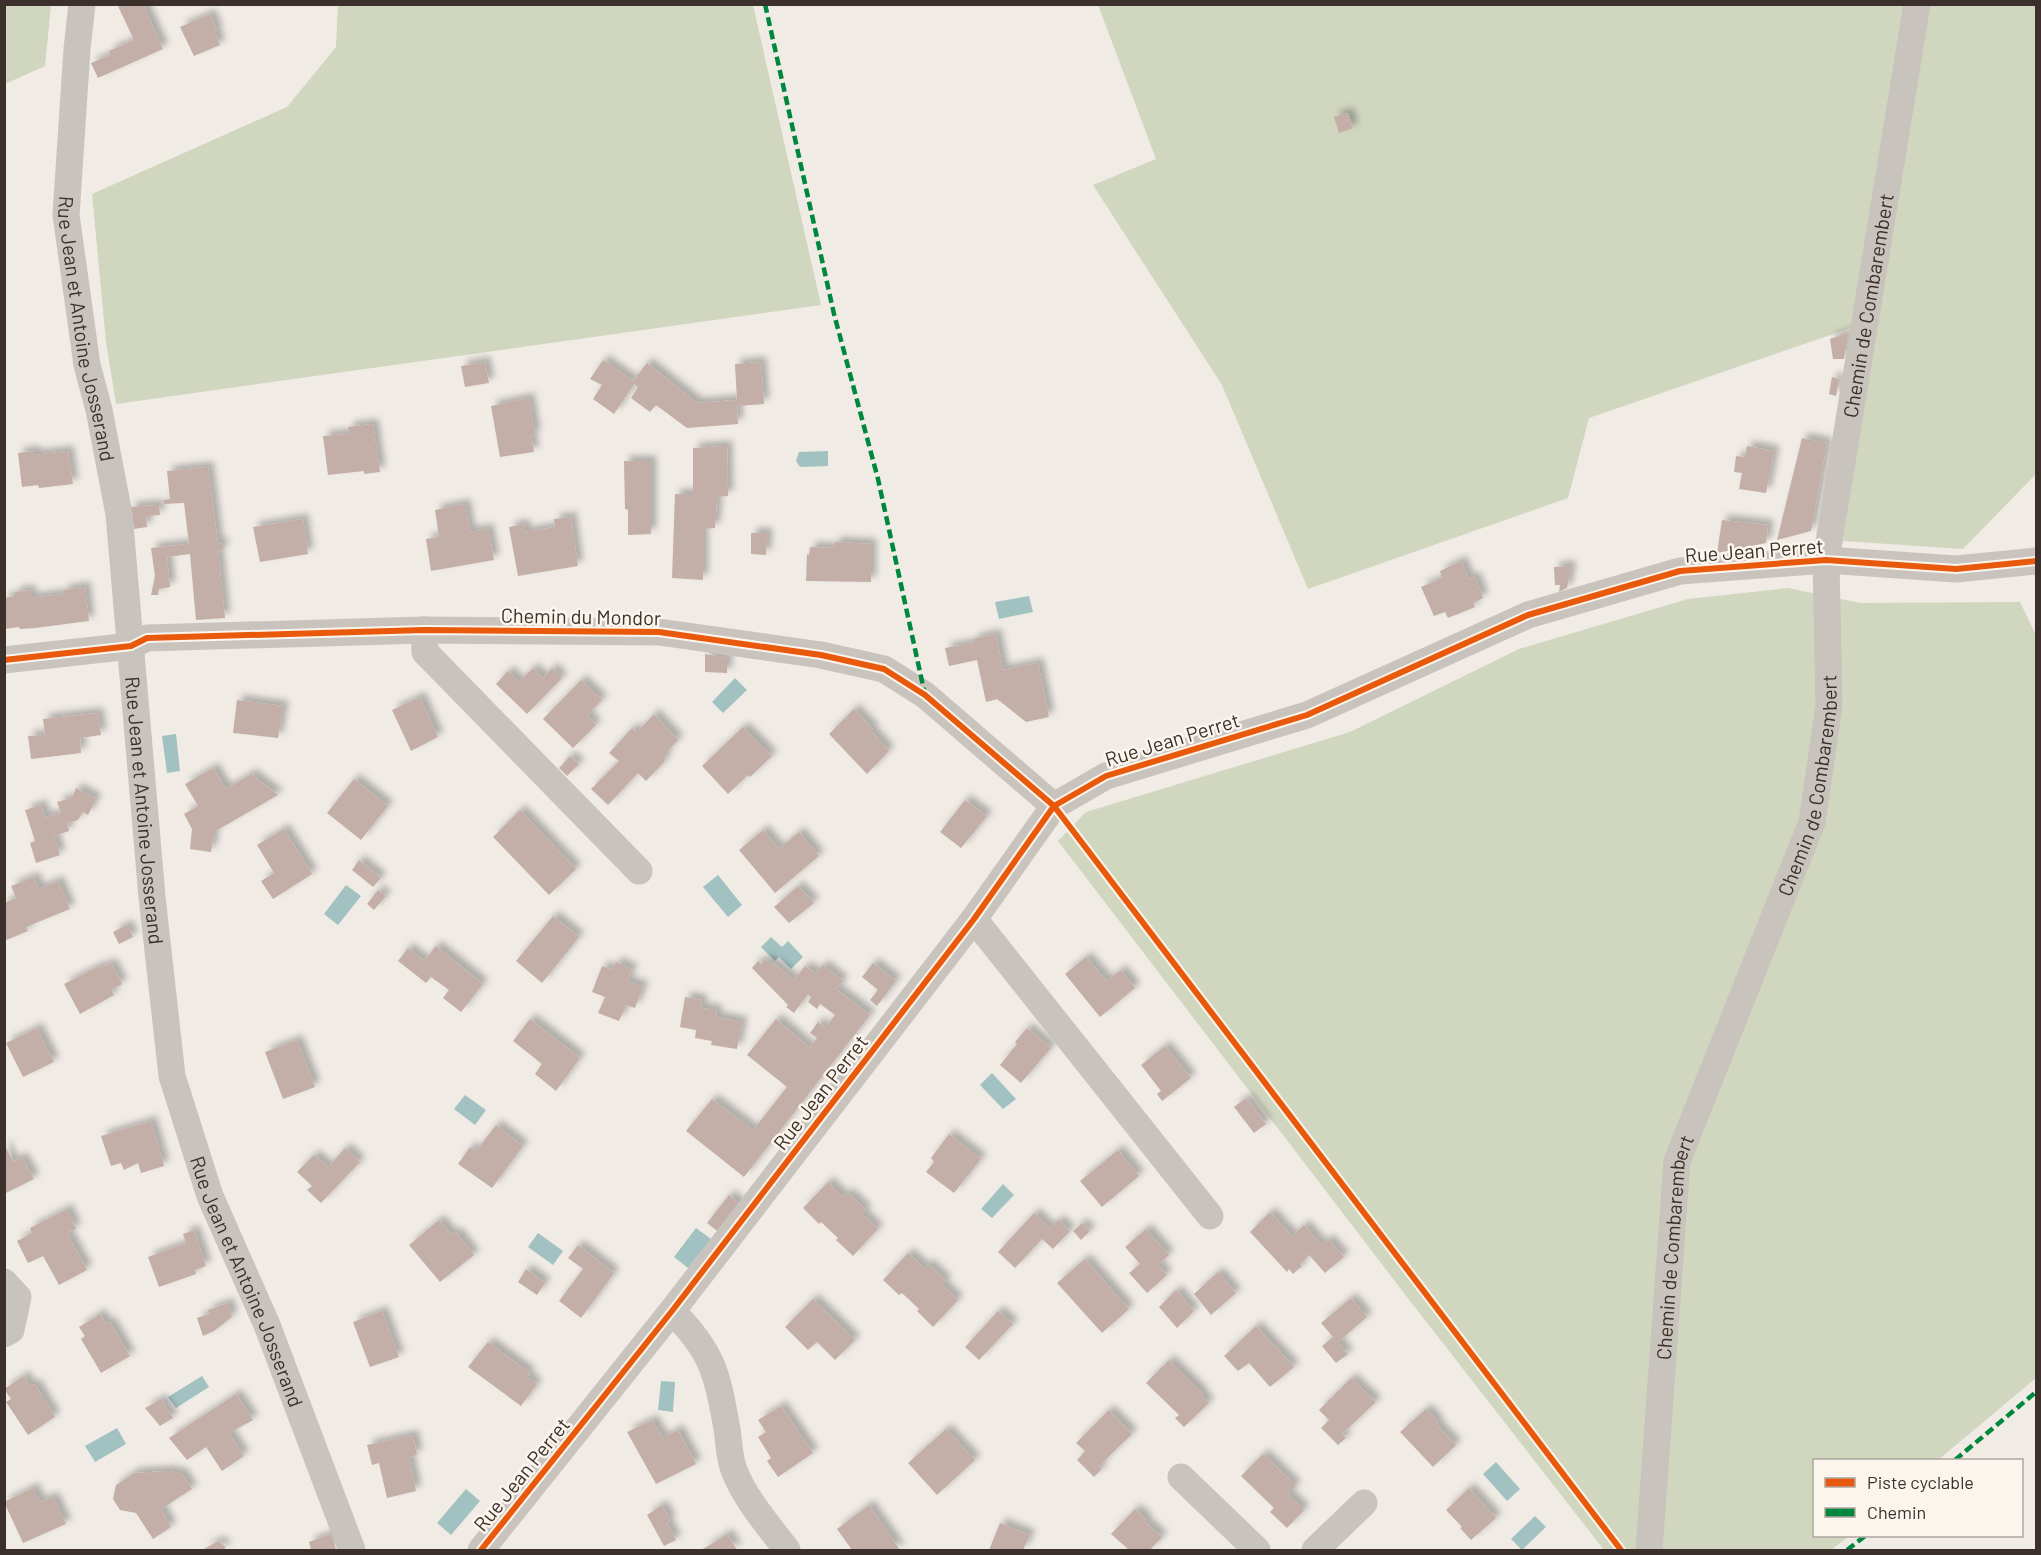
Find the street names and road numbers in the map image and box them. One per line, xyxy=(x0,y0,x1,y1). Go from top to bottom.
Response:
street label: Chemin de Combarembert xyxy=(1837,192,1898,419)
street label: Rue Jean et Antoine Josserand xyxy=(54,195,121,463)
street label: Rue Jean Perret xyxy=(1684,533,1824,567)
street label: Chemin du Mondor xyxy=(501,603,661,629)
street label: Chemin de Combarembert xyxy=(1772,674,1841,899)
street label: Rue Jean et Antoine Josserand xyxy=(121,675,169,946)
street label: Rue Jean Perret xyxy=(1102,707,1242,771)
street label: Rue Jean Perret xyxy=(768,1030,872,1154)
street label: Chemin de Combarembert xyxy=(1651,1131,1698,1361)
street label: Rue Jean et Antoine Josserand xyxy=(186,1153,309,1410)
street label: Rue Jean Perret xyxy=(468,1412,574,1536)

